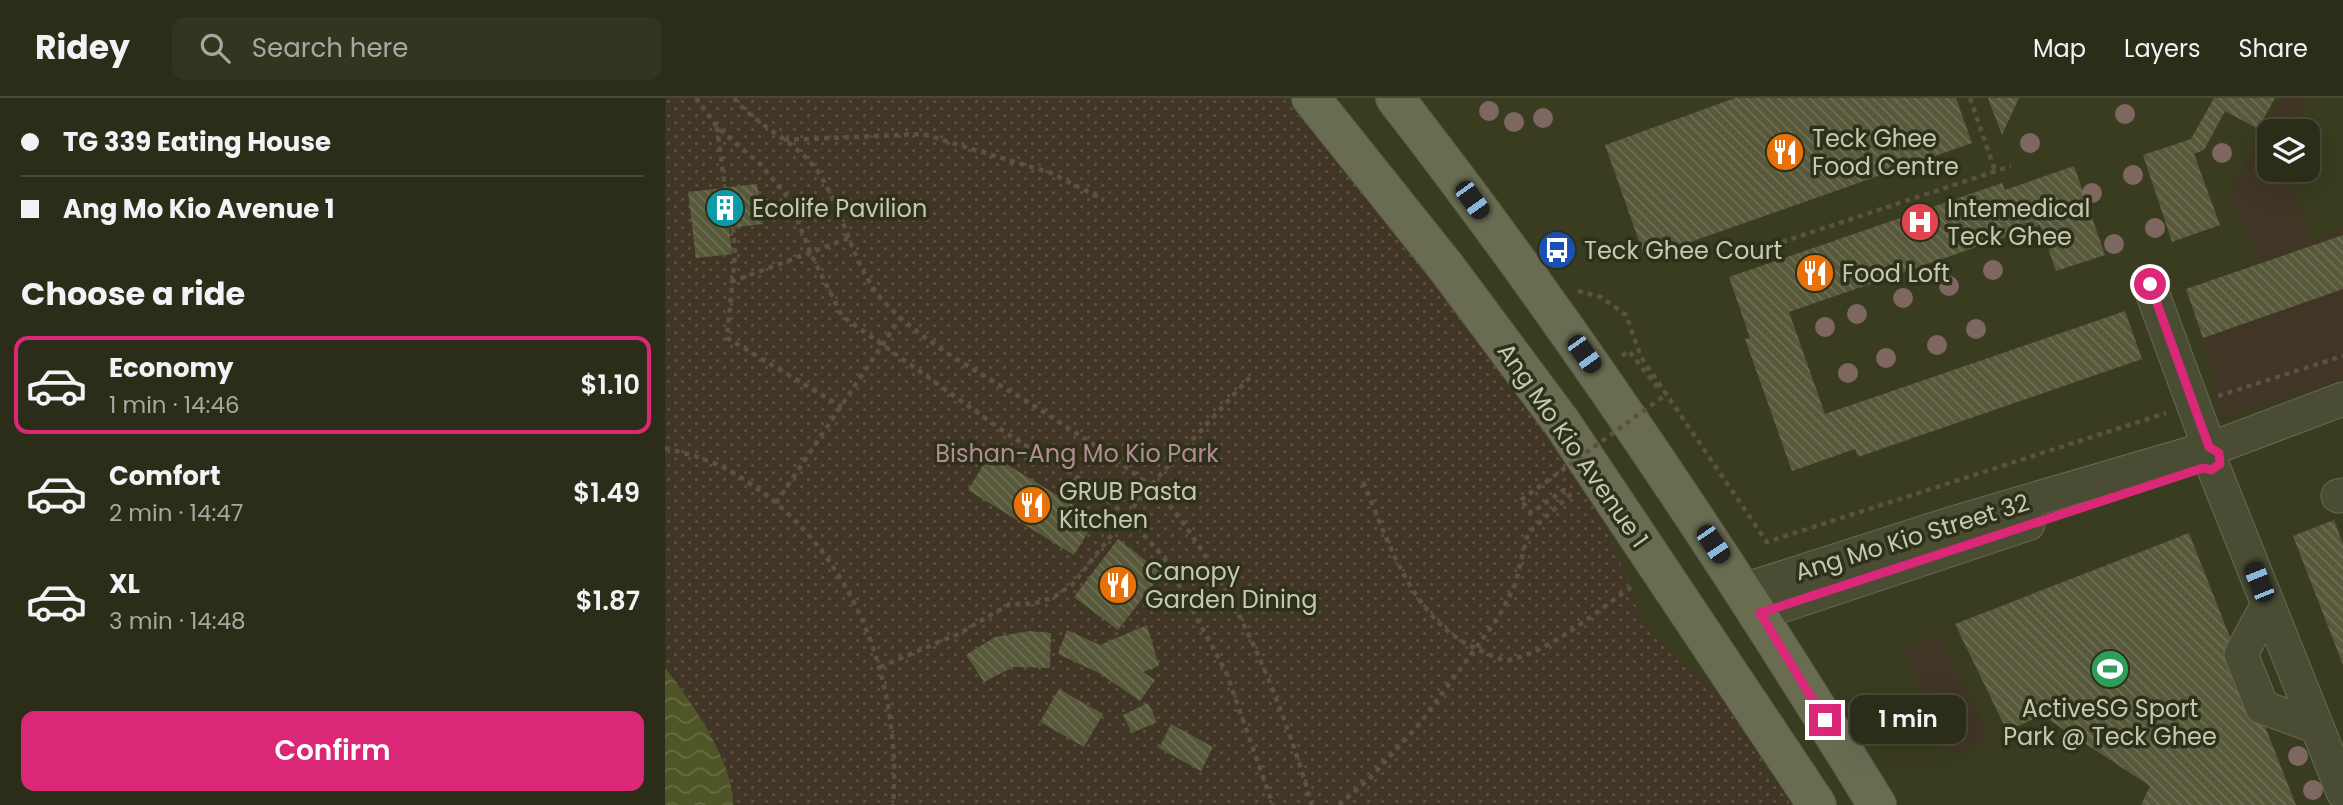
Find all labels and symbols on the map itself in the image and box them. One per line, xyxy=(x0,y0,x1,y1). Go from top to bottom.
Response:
place label: Teck Ghee Food Centre xyxy=(1812,122,1959,183)
restaurant icon: Teck Ghee Food Centre xyxy=(1764,131,1806,173)
car xyxy=(1452,177,1493,223)
building icon: Ecolife Pavilion xyxy=(704,187,746,229)
place label: Ecolife Pavilion xyxy=(752,192,927,225)
place label: Intemedical Teck Ghee xyxy=(1947,192,2090,253)
hospital icon: Intemedical Teck Ghee xyxy=(1899,201,1941,243)
bus stop icon: Teck Ghee Court xyxy=(1536,229,1578,271)
place label: Teck Ghee Court xyxy=(1584,234,1782,267)
restaurant icon: Food Loft xyxy=(1794,252,1836,294)
place label: Food Loft xyxy=(1842,257,1950,290)
route start xyxy=(2134,268,2166,300)
car xyxy=(1564,331,1605,377)
street label: Ang Mo Kio Avenue 1 xyxy=(1490,336,1656,554)
park label: Bishan-Ang Mo Kio Park xyxy=(935,437,1219,470)
place label: GRUB Pasta Kitchen xyxy=(1059,475,1197,536)
restaurant icon: GRUB Pasta Kitchen xyxy=(1011,484,1053,526)
street label: Ang Mo Kio Street 32 xyxy=(1791,486,2033,588)
car xyxy=(1693,521,1734,567)
place label: Canopy Garden Dining xyxy=(1145,555,1317,616)
car xyxy=(2242,559,2277,605)
restaurant icon: Canopy Garden Dining xyxy=(1097,564,1139,606)
sports icon: ActiveSG Sport Park @ Teck Ghee xyxy=(2089,648,2131,690)
place label: ActiveSG Sport Park @ Teck Ghee xyxy=(2003,692,2217,753)
callout: 1 min xyxy=(1849,696,1965,744)
route end xyxy=(1809,704,1841,736)

